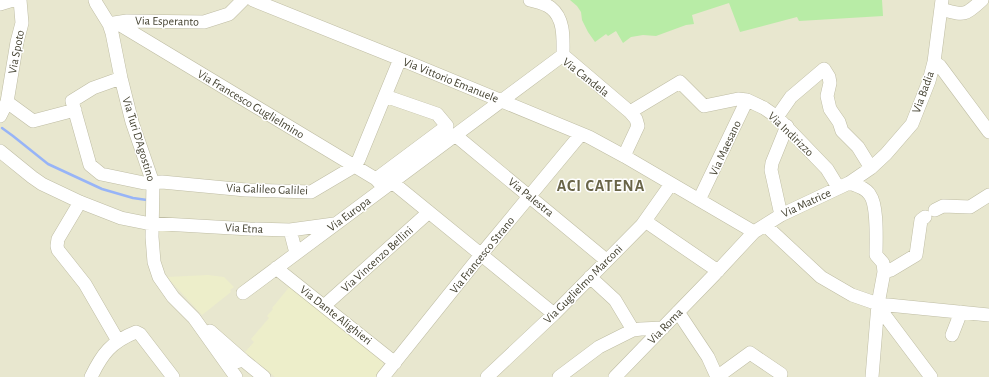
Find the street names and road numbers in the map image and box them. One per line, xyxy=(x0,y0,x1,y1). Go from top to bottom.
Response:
street label: Via Esperanto xyxy=(135,14,199,28)
street label: Via Spoto xyxy=(6,29,26,75)
street label: Via Vittorio Emanuele xyxy=(402,55,500,105)
street label: Via Candela xyxy=(561,55,612,99)
street label: Via Francesco Guglielmino xyxy=(195,67,307,141)
street label: Via Badia xyxy=(910,69,936,115)
street label: Via Turi D'Agostino xyxy=(120,95,158,183)
street label: Via Indirizzo xyxy=(766,110,816,159)
street label: Via Maesano xyxy=(707,118,743,178)
street label: Via Palestra xyxy=(506,175,556,219)
street label: Via Galileo Galilei xyxy=(226,182,308,196)
street label: Via Matrice xyxy=(780,186,832,220)
street label: Via Europa xyxy=(325,194,373,234)
street label: Via Francesco Strano xyxy=(447,214,517,296)
street label: Via Etna xyxy=(225,221,264,235)
street label: Via Vincenzo Bellini xyxy=(339,224,415,294)
street label: Via Guglielmo Marconi xyxy=(541,242,625,326)
street label: Via Dante Alighieri xyxy=(298,283,374,347)
street label: Via Roma xyxy=(645,306,685,346)

